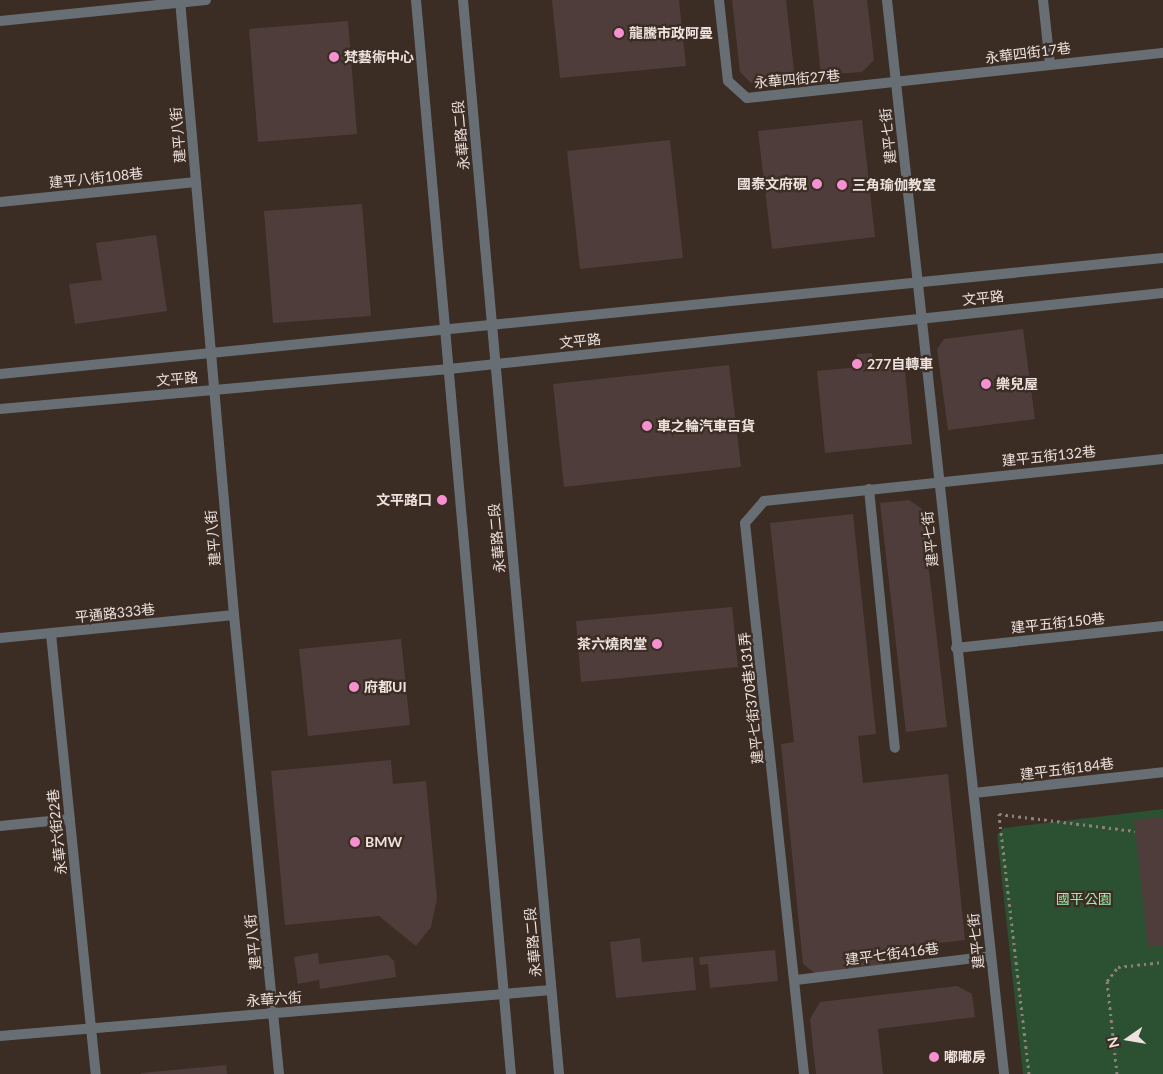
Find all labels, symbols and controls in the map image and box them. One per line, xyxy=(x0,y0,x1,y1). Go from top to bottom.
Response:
place label: 龍騰市政阿曼 xyxy=(629,25,713,41)
marker: 龍騰市政阿曼 xyxy=(613,27,625,39)
street label: 永華四街17巷 xyxy=(984,39,1072,67)
place label: 梵藝術中心 xyxy=(344,49,414,65)
marker: 梵藝術中心 xyxy=(328,51,340,63)
street label: 永華四街27巷 xyxy=(753,67,841,91)
street label: 永華路二段 xyxy=(450,99,472,171)
street label: 建平八街 xyxy=(167,106,189,164)
street label: 建平七街 xyxy=(877,107,899,165)
street label: 建平八街108巷 xyxy=(48,165,144,191)
place label: 國泰文府硯 xyxy=(737,176,807,192)
place label: 三角瑜伽教室 xyxy=(852,177,936,193)
marker: 國泰文府硯 xyxy=(811,178,823,190)
marker: 三角瑜伽教室 xyxy=(836,179,848,191)
street label: 文平路 xyxy=(961,287,1005,309)
street label: 文平路 xyxy=(558,330,602,352)
place label: 277自轉車 xyxy=(867,356,933,372)
marker: 277自轉車 xyxy=(851,358,863,370)
street label: 文平路 xyxy=(155,369,199,389)
place label: 樂兒屋 xyxy=(996,376,1038,392)
marker: 樂兒屋 xyxy=(980,378,992,390)
place label: 車之輪汽車百貨 xyxy=(657,418,755,434)
marker: 車之輪汽車百貨 xyxy=(641,420,653,432)
street label: 建平五街132巷 xyxy=(1001,443,1097,469)
place label: 文平路口 xyxy=(376,492,432,508)
marker: 文平路口 xyxy=(436,494,448,506)
street label: 永華路二段 xyxy=(486,502,508,574)
street label: 建平八街 xyxy=(202,509,224,567)
street label: 建平七街 xyxy=(919,510,941,568)
street label: 平通路333巷 xyxy=(74,600,156,626)
street label: 建平五街150巷 xyxy=(1010,610,1106,636)
street label: 建平七街370巷131弄 xyxy=(736,631,766,765)
place label: 茶六燒肉堂 xyxy=(577,636,647,652)
marker: 茶六燒肉堂 xyxy=(651,638,663,650)
place label: 府都UI xyxy=(364,679,407,695)
marker: 府都UI xyxy=(348,681,360,693)
street label: 建平五街184巷 xyxy=(1019,755,1115,783)
street label: 永華六街22巷 xyxy=(44,788,70,876)
place label: BMW xyxy=(365,834,402,850)
marker: BMW xyxy=(349,836,361,848)
park label: 國平公園 xyxy=(1056,891,1112,907)
street label: 永華路二段 xyxy=(522,906,544,978)
street label: 建平七街 xyxy=(965,912,987,970)
street label: 建平八街 xyxy=(242,913,264,971)
street label: 建平七街416巷 xyxy=(844,940,940,968)
street label: 永華六街 xyxy=(245,989,303,1009)
north arrow xyxy=(1103,1014,1153,1064)
text: N xyxy=(1103,1035,1122,1050)
place label: 嘟嘟房 xyxy=(944,1049,986,1065)
marker: 嘟嘟房 xyxy=(928,1051,940,1063)

